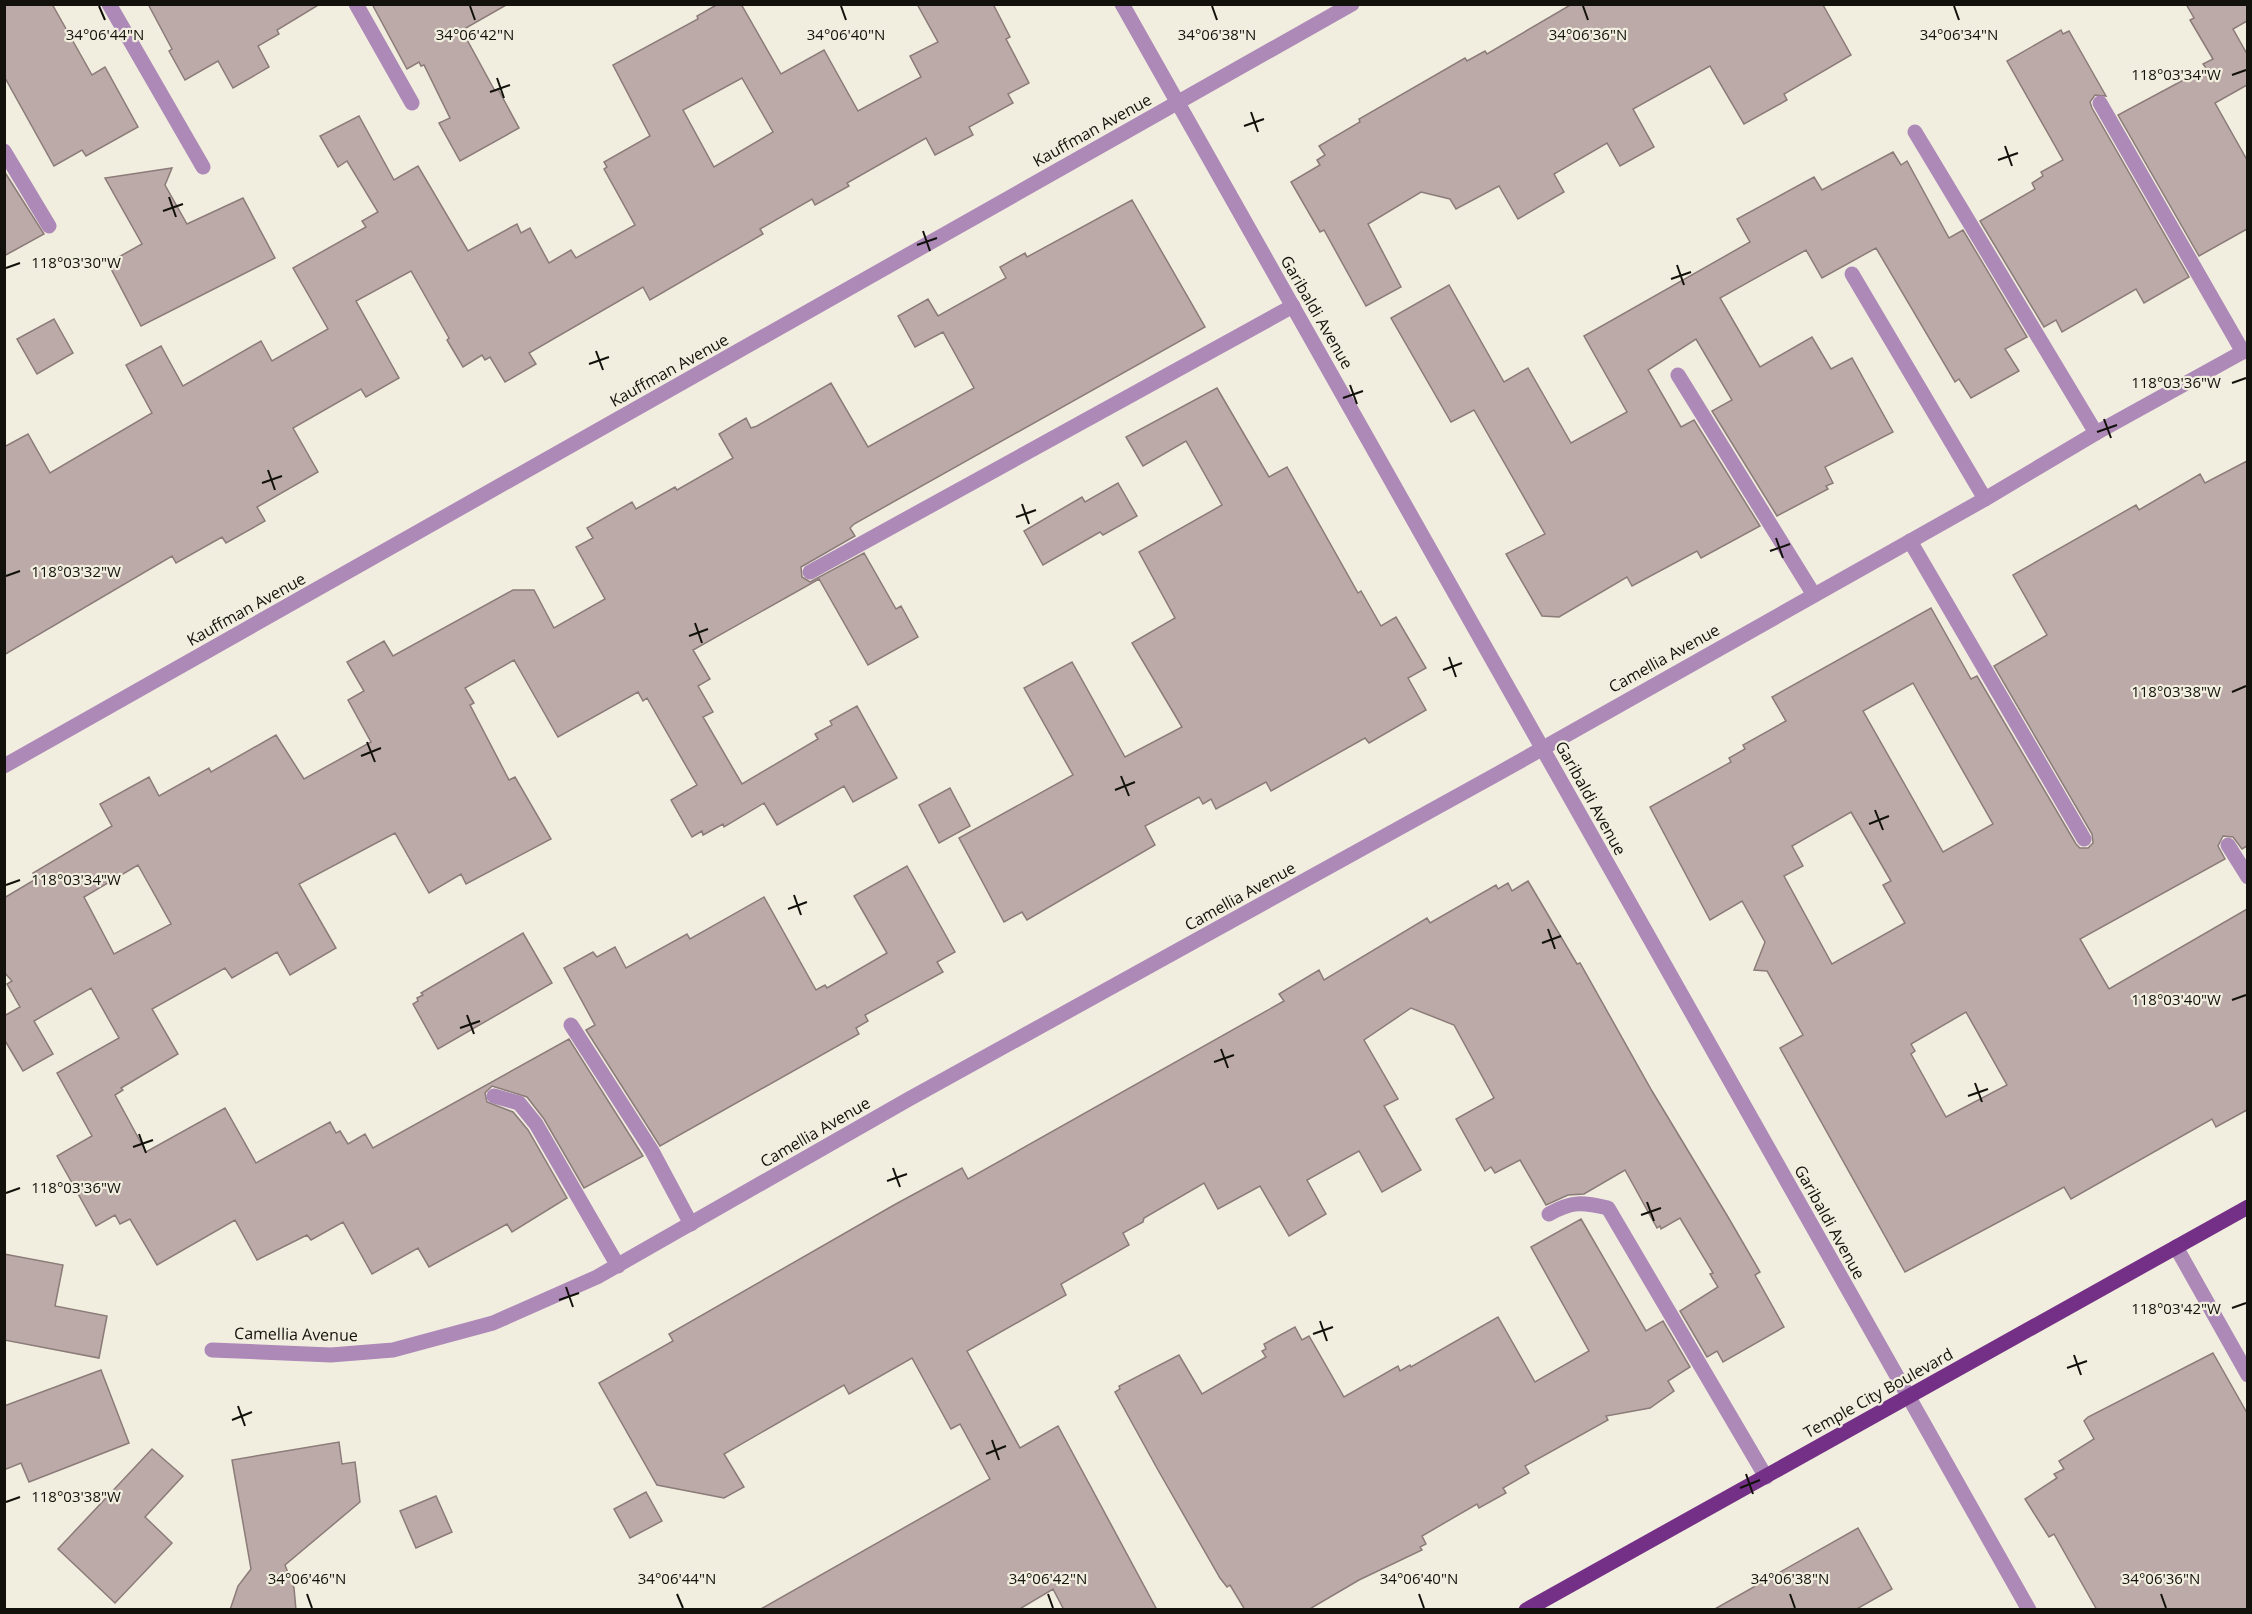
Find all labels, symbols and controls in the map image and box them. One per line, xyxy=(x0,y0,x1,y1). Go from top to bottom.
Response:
text: 34°06'44"N xyxy=(66,24,144,44)
text: 34°06'42"N xyxy=(436,24,514,44)
text: 34°06'40"N xyxy=(807,24,885,44)
text: 34°06'38"N xyxy=(1178,24,1256,44)
text: 34°06'36"N xyxy=(1549,24,1627,44)
text: 34°06'34"N xyxy=(1920,24,1998,44)
text: 118°03'34"W xyxy=(2131,64,2221,84)
street label: Kauffman Avenue xyxy=(1029,88,1155,172)
street label: Garibaldi Avenue xyxy=(1276,251,1358,373)
text: 118°03'30"W xyxy=(31,252,121,272)
street label: Kauffman Avenue xyxy=(606,328,732,412)
text: 118°03'36"W xyxy=(2131,372,2221,392)
text: 118°03'32"W xyxy=(31,561,121,581)
street label: Kauffman Avenue xyxy=(183,567,309,651)
street label: Camellia Avenue xyxy=(1605,618,1723,698)
text: 118°03'38"W xyxy=(2131,681,2221,701)
street label: Garibaldi Avenue xyxy=(1550,737,1632,859)
street label: Camellia Avenue xyxy=(1181,856,1299,936)
text: 118°03'34"W xyxy=(31,869,121,889)
text: 118°03'40"W xyxy=(2131,989,2221,1009)
street label: Camellia Avenue xyxy=(756,1092,874,1172)
street label: Garibaldi Avenue xyxy=(1789,1161,1871,1283)
text: 118°03'36"W xyxy=(31,1177,121,1197)
text: 118°03'42"W xyxy=(2131,1298,2221,1318)
street label: Camellia Avenue xyxy=(234,1322,358,1346)
street label: Temple City Boulevard xyxy=(1799,1343,1957,1443)
text: 118°03'38"W xyxy=(31,1486,121,1506)
text: 34°06'46"N xyxy=(268,1568,346,1588)
text: 34°06'44"N xyxy=(638,1568,716,1588)
text: 34°06'42"N xyxy=(1009,1568,1087,1588)
text: 34°06'40"N xyxy=(1380,1568,1458,1588)
text: 34°06'38"N xyxy=(1751,1568,1829,1588)
text: 34°06'36"N xyxy=(2122,1568,2200,1588)

